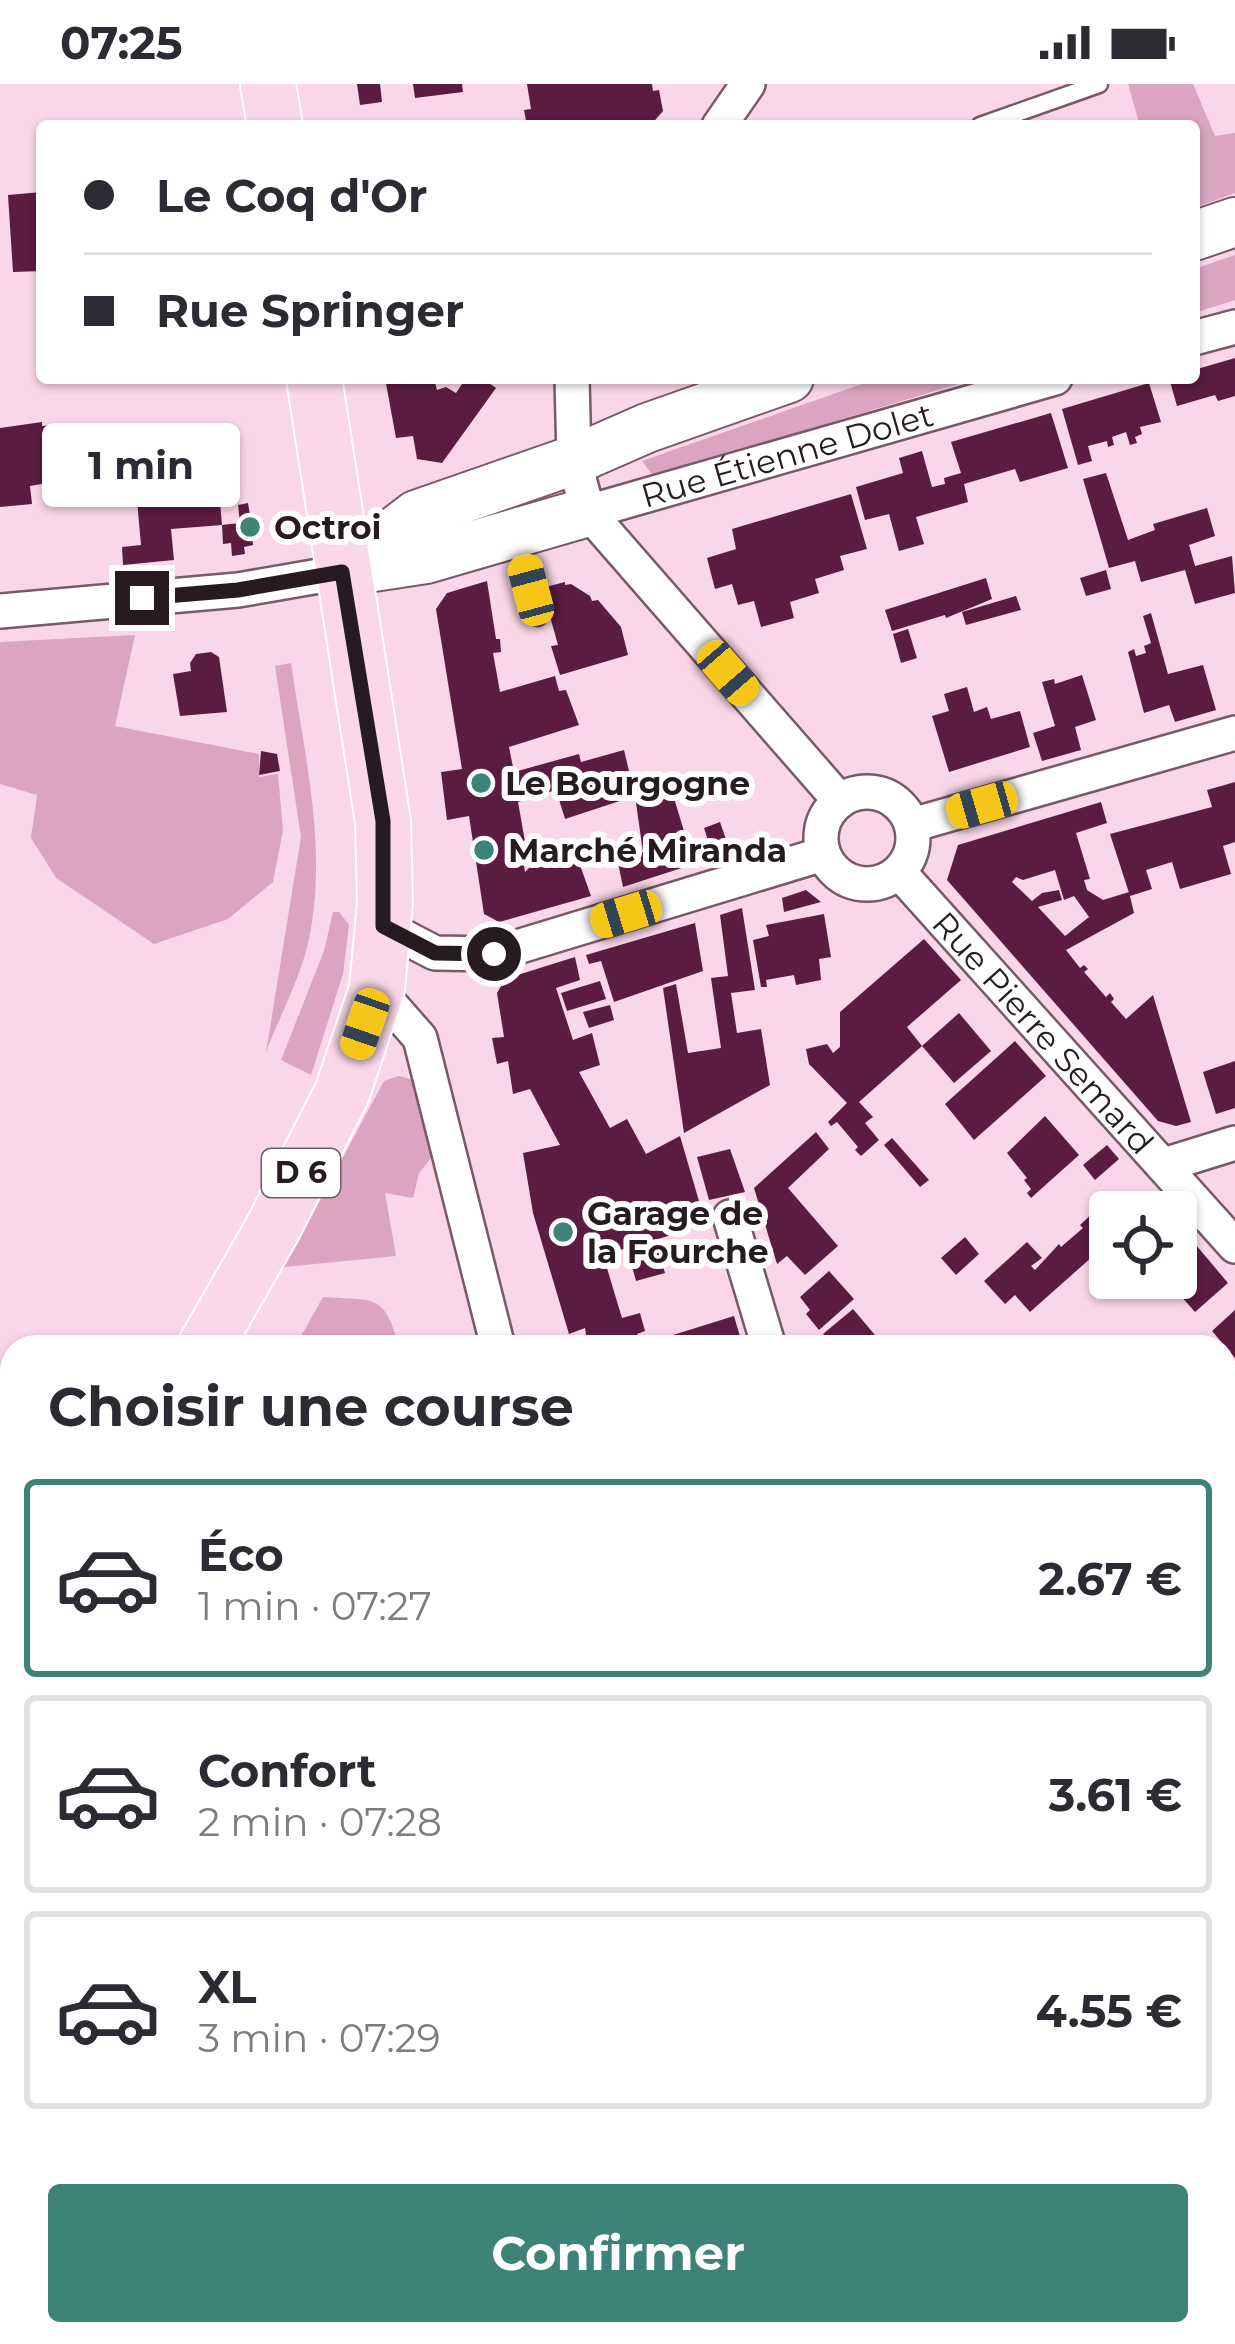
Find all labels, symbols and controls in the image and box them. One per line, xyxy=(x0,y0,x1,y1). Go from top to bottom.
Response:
text: 07:25 xyxy=(60,15,183,70)
text: Le Coq d'Or xyxy=(156,168,427,223)
text: Rue Springer xyxy=(156,283,464,338)
street label: Rue Étienne Dolet xyxy=(636,394,938,516)
callout: 1 min xyxy=(43,424,241,508)
text: 1 min xyxy=(88,441,194,489)
place label: Octroi xyxy=(274,507,381,547)
marker: Octroi xyxy=(237,514,263,540)
car xyxy=(504,551,558,629)
route end xyxy=(115,571,169,625)
car xyxy=(691,634,765,712)
place label: Le Bourgogne xyxy=(505,763,750,803)
marker: Le Bourgogne xyxy=(468,770,494,796)
car xyxy=(942,778,1022,832)
place label: Marché Miranda xyxy=(508,830,787,870)
marker: Marché Miranda xyxy=(471,837,497,863)
car xyxy=(586,886,666,942)
street label: Rue Pierre Semard xyxy=(924,903,1162,1162)
route start xyxy=(467,927,521,981)
car xyxy=(336,984,394,1064)
road number: D 6 xyxy=(262,1149,340,1197)
map controls xyxy=(1089,1191,1197,1299)
button: locate xyxy=(1089,1191,1197,1299)
place label: Garage de la Fourche xyxy=(587,1193,769,1271)
marker: Garage de la Fourche xyxy=(550,1219,576,1245)
text: Choisir une course xyxy=(48,1374,574,1440)
icon: car xyxy=(54,1524,162,1632)
text: Éco xyxy=(198,1527,284,1582)
text: 2.67 € xyxy=(1038,1551,1182,1606)
text: 1 min · 07:27 xyxy=(198,1582,432,1630)
icon: car xyxy=(54,1740,162,1848)
text: Confort xyxy=(198,1743,377,1798)
text: 3.61 € xyxy=(1049,1767,1182,1822)
text: 2 min · 07:28 xyxy=(198,1798,442,1846)
icon: car xyxy=(54,1956,162,2064)
text: XL xyxy=(198,1959,256,2014)
text: 4.55 € xyxy=(1036,1983,1182,2038)
text: 3 min · 07:29 xyxy=(198,2014,441,2062)
button: Confirmer xyxy=(48,2184,1188,2322)

